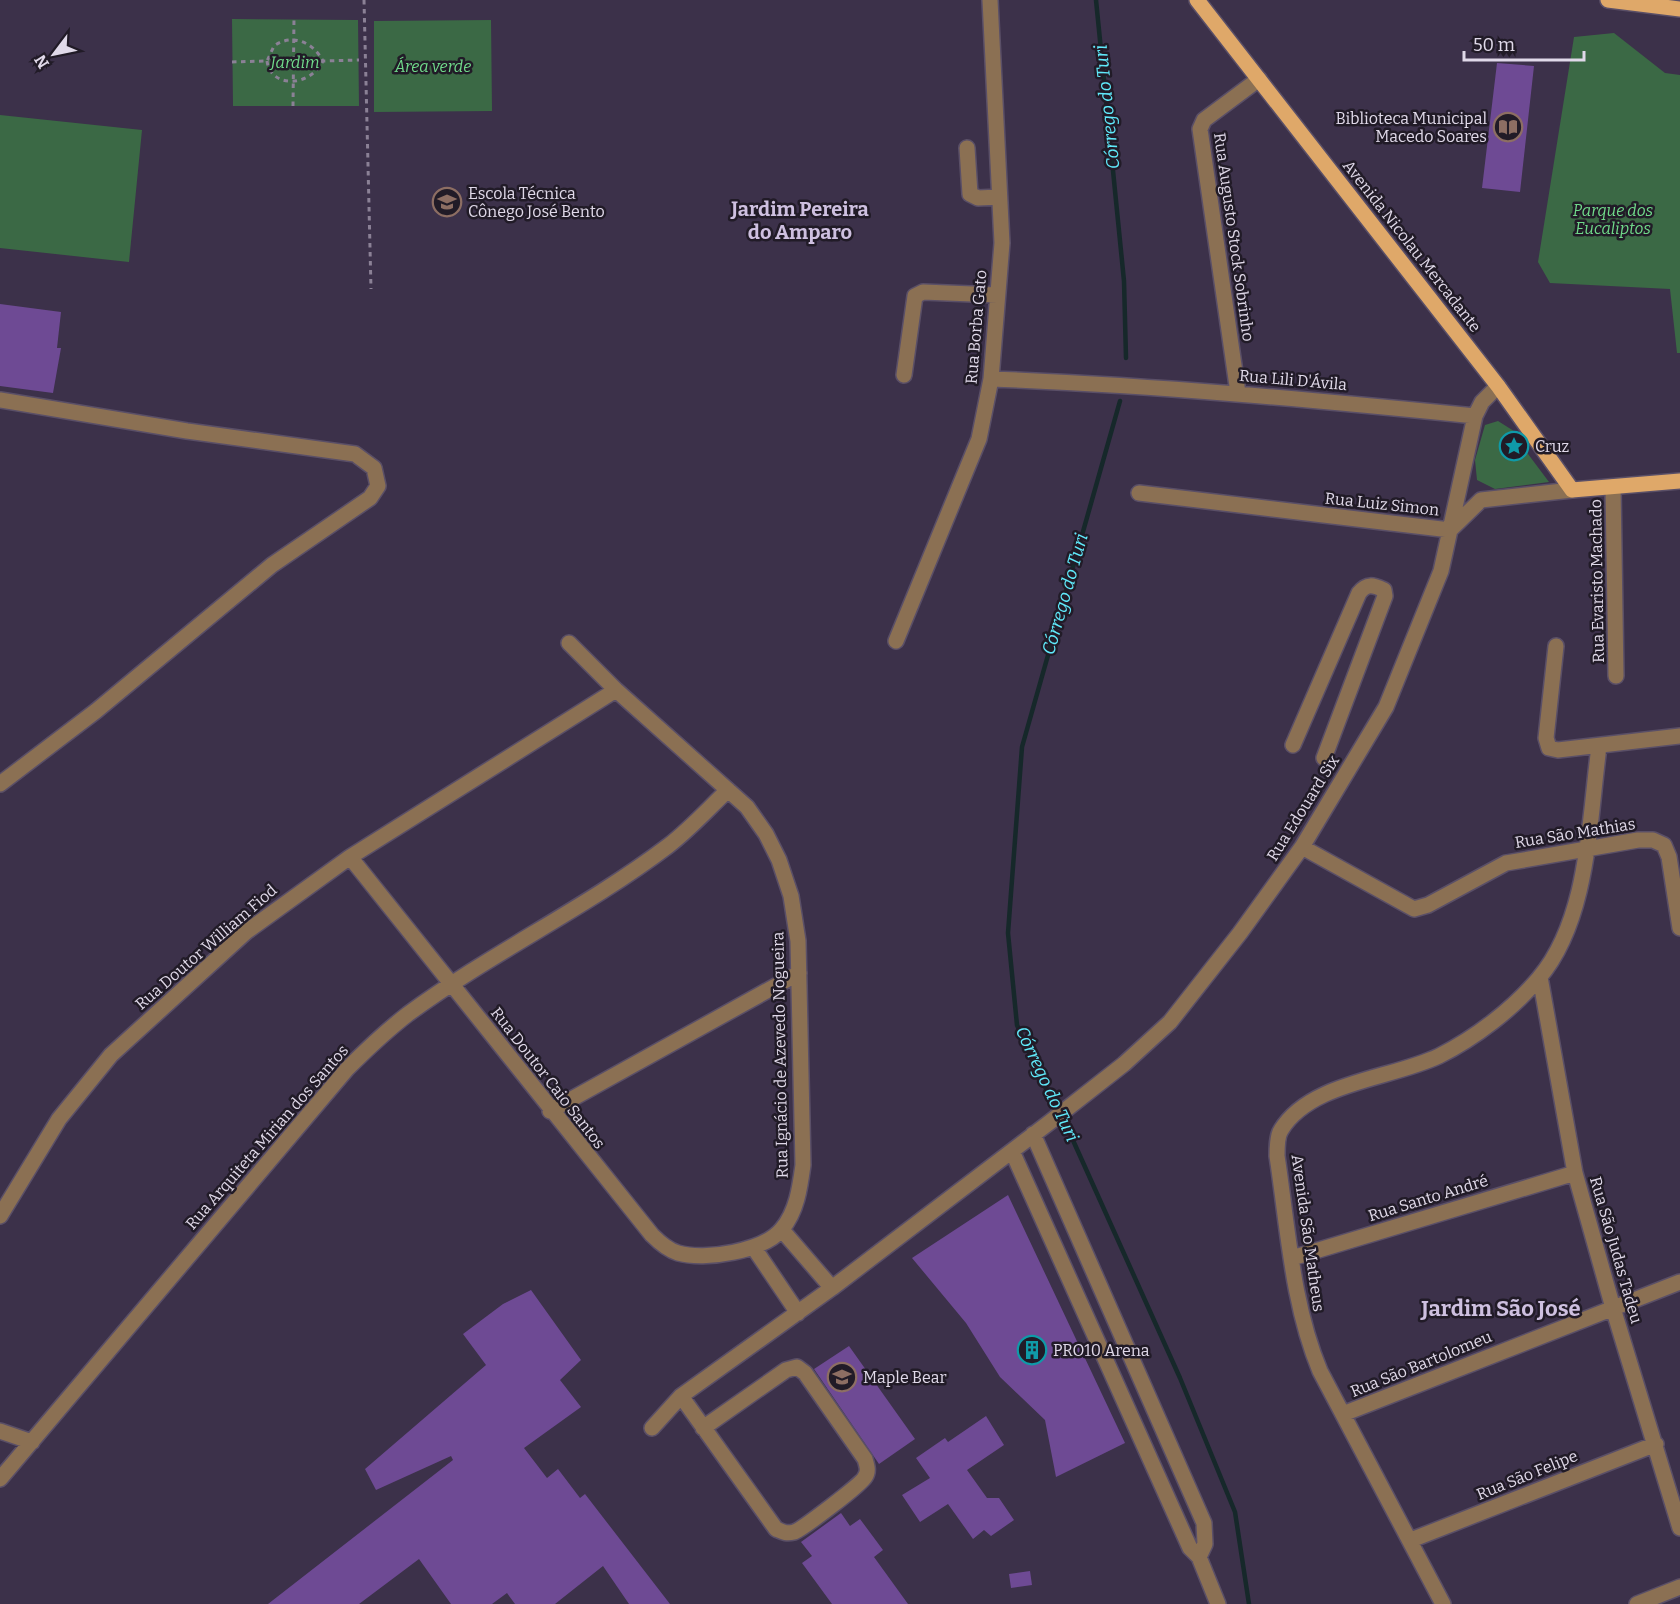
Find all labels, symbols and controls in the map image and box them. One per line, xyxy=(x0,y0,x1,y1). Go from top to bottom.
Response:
north arrow xyxy=(24,24,84,84)
scale bar xyxy=(1464,24,1584,62)
text: 50 m xyxy=(1473,34,1515,56)
water label: Córrego do Turi xyxy=(1090,44,1124,170)
text: N xyxy=(30,51,53,72)
park label: Jardim xyxy=(268,53,320,72)
park label: Área verde xyxy=(394,56,471,76)
place label: Biblioteca Municipal Macedo Soares xyxy=(1335,109,1487,146)
library icon: Biblioteca Municipal Macedo Soares xyxy=(1492,111,1524,143)
street label: Rua Augusto Stock Sobrinho xyxy=(1210,131,1258,343)
street label: Avenida Nicolau Mercadante xyxy=(1339,156,1485,336)
place label: Escola Técnica Cônego José Bento xyxy=(468,184,605,221)
school or university icon: Escola Técnica Cônego José Bento xyxy=(431,186,463,218)
district label: Jardim Pereira do Amparo xyxy=(730,197,869,244)
park label: Parque dos Eucaliptos xyxy=(1573,201,1654,238)
street label: Rua Borba Gato xyxy=(962,269,990,385)
street label: Rua Lili D'Ávila xyxy=(1238,365,1348,394)
place icon: Cruz xyxy=(1498,430,1530,462)
place label: Cruz xyxy=(1535,437,1570,456)
street label: Rua Luiz Simon xyxy=(1324,489,1440,519)
street label: Rua Evaristo Machado xyxy=(1586,499,1608,663)
water label: Córrego do Turi xyxy=(1037,531,1093,657)
street label: Rua Edouard Six xyxy=(1263,752,1343,864)
street label: Rua São Mathias xyxy=(1513,814,1637,852)
street label: Rua Doutor William Fiod xyxy=(131,880,281,1014)
street label: Rua Ignácio de Azevedo Nogueira xyxy=(768,931,792,1179)
street label: Rua Doutor Caio Santos xyxy=(487,1004,609,1152)
water label: Córrego do Turi xyxy=(1011,1023,1083,1145)
street label: Rua Arquiteta Mirian dos Santos xyxy=(182,1041,352,1233)
street label: Avenida São Matheus xyxy=(1288,1153,1328,1313)
street label: Rua Santo André xyxy=(1366,1171,1490,1225)
street label: Rua São Judas Tadeu xyxy=(1586,1174,1646,1326)
district label: Jardim São José xyxy=(1420,1295,1581,1322)
street label: Rua São Bartolomeu xyxy=(1348,1327,1495,1401)
building icon: PRO10 Arena xyxy=(1016,1334,1048,1366)
place label: PRO10 Arena xyxy=(1053,1341,1150,1360)
school or university icon: Maple Bear xyxy=(826,1361,858,1393)
place label: Maple Bear xyxy=(863,1368,947,1387)
street label: Rua São Felipe xyxy=(1474,1446,1580,1504)

